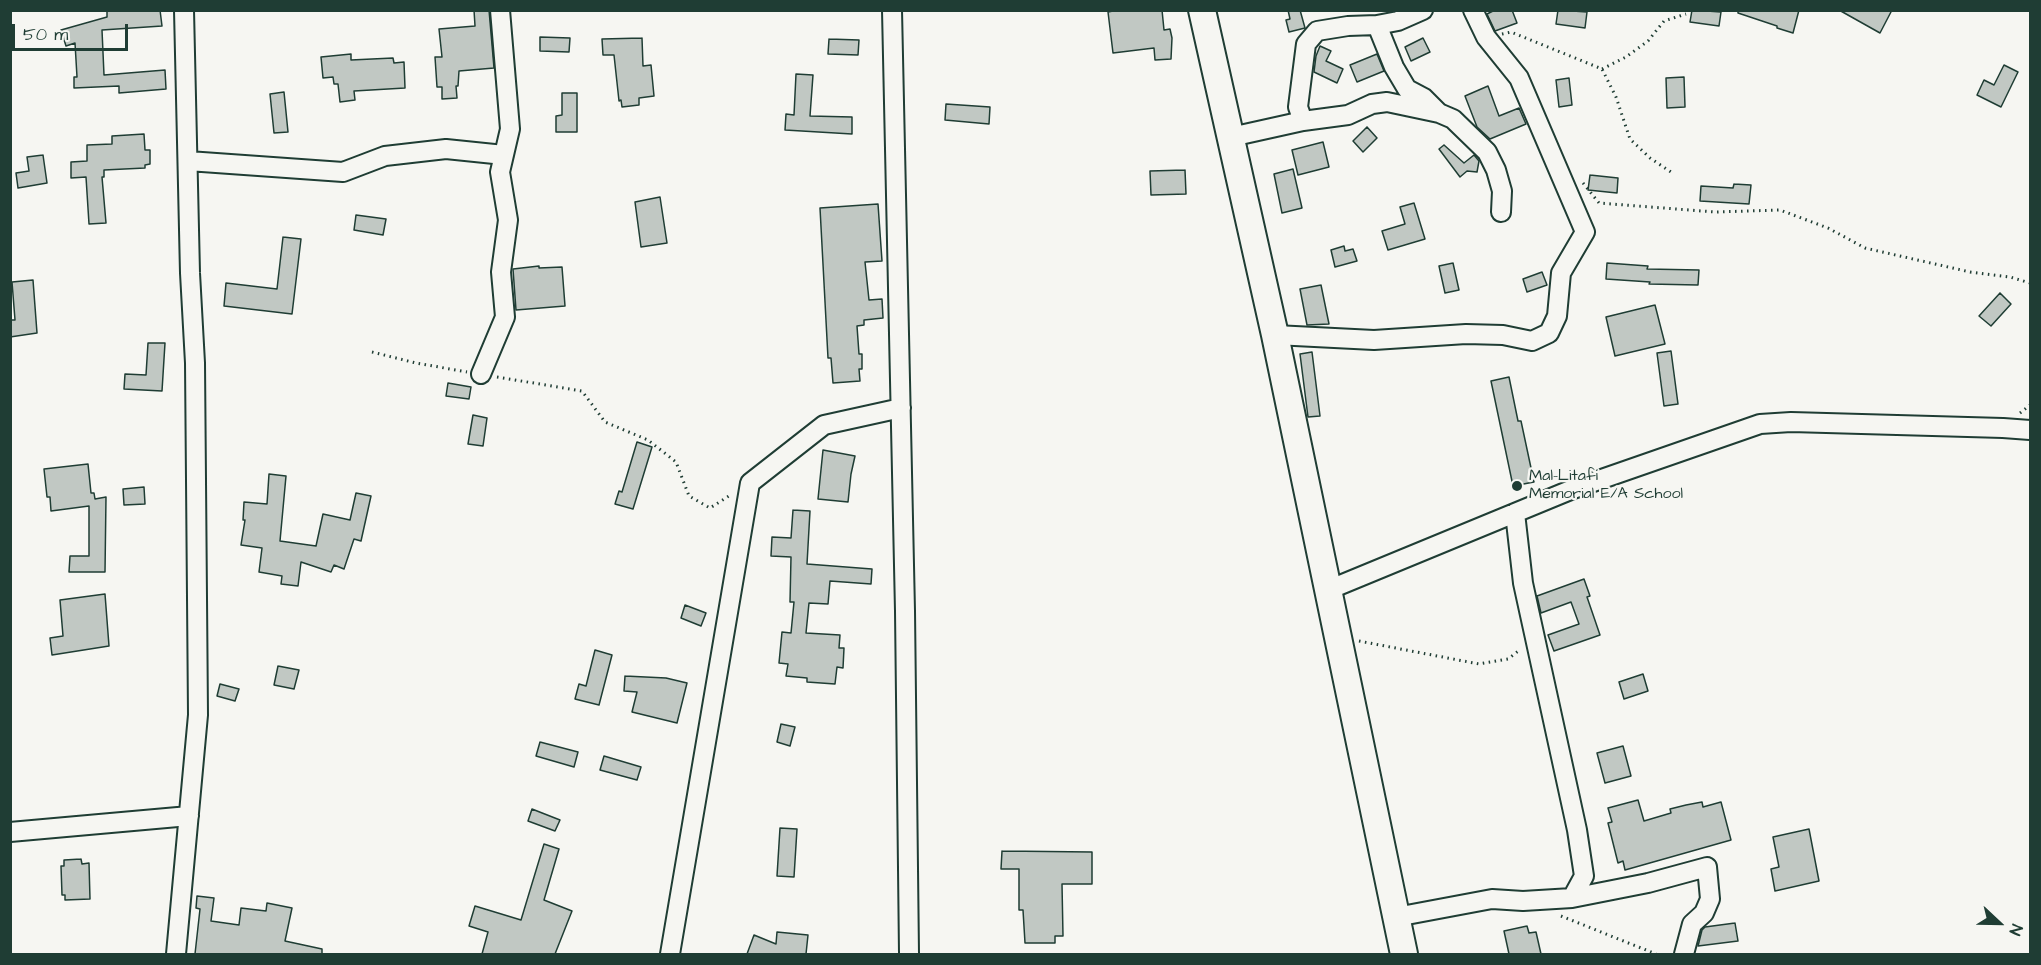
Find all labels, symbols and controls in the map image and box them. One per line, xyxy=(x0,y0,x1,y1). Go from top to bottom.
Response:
scale bar xyxy=(15,12,130,50)
text: 50 m xyxy=(23,22,68,47)
place label: Mal-Litafi Memorial E/A School xyxy=(1529,467,1683,505)
marker: Mal-Litafi Memorial E/A School xyxy=(1510,479,1524,493)
north arrow xyxy=(1969,893,2029,953)
text: N xyxy=(2004,921,2028,939)

